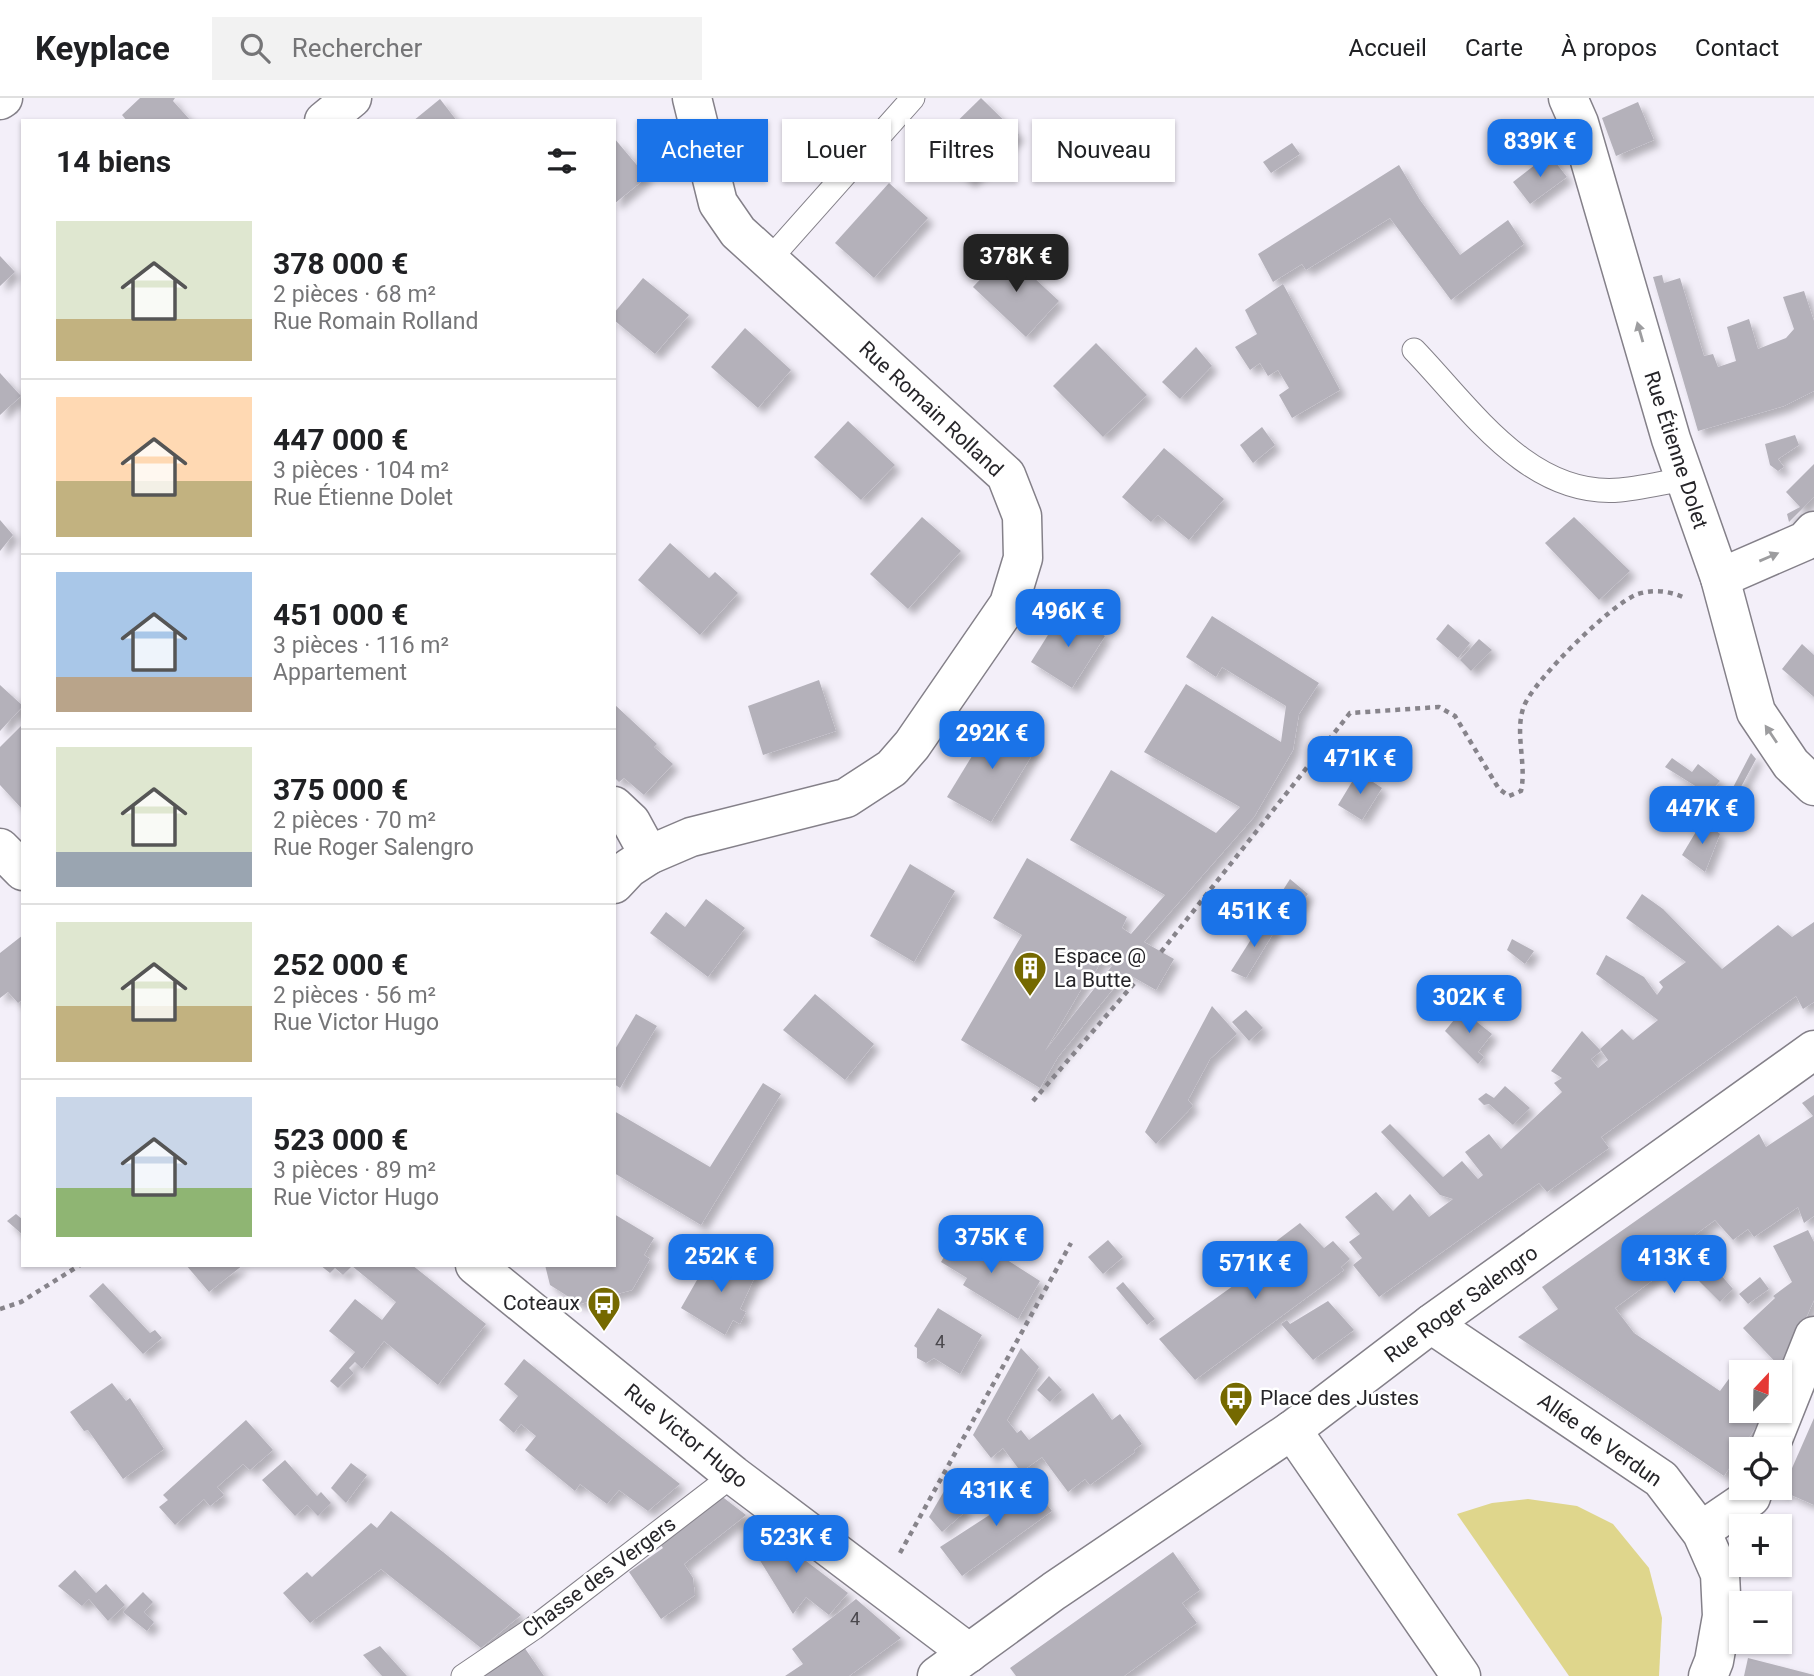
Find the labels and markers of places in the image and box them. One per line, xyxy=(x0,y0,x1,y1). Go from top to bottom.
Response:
pin: 839K € xyxy=(1483,120,1597,179)
pin: 378K € xyxy=(959,234,1073,294)
pin: 496K € xyxy=(1011,589,1125,649)
pin: 292K € xyxy=(935,712,1049,771)
pin: 471K € xyxy=(1303,736,1417,796)
pin: 447K € xyxy=(1645,786,1759,846)
pin: 451K € xyxy=(1197,890,1311,949)
place label: Espace @ La Butte xyxy=(1054,944,1146,992)
building icon: Espace @ La Butte xyxy=(1011,949,1049,998)
pin: 302K € xyxy=(1412,976,1526,1035)
pin: 375K € xyxy=(934,1216,1048,1275)
pin: 252K € xyxy=(664,1234,778,1294)
pin: 413K € xyxy=(1617,1236,1731,1295)
pin: 571K € xyxy=(1198,1242,1312,1301)
bus stop icon: Coteaux xyxy=(585,1284,623,1333)
place label: Coteaux xyxy=(503,1291,580,1315)
bus stop icon: Place des Justes xyxy=(1217,1379,1255,1428)
place label: Place des Justes xyxy=(1260,1386,1419,1410)
pin: 431K € xyxy=(939,1468,1053,1528)
pin: 523K € xyxy=(739,1516,853,1575)

